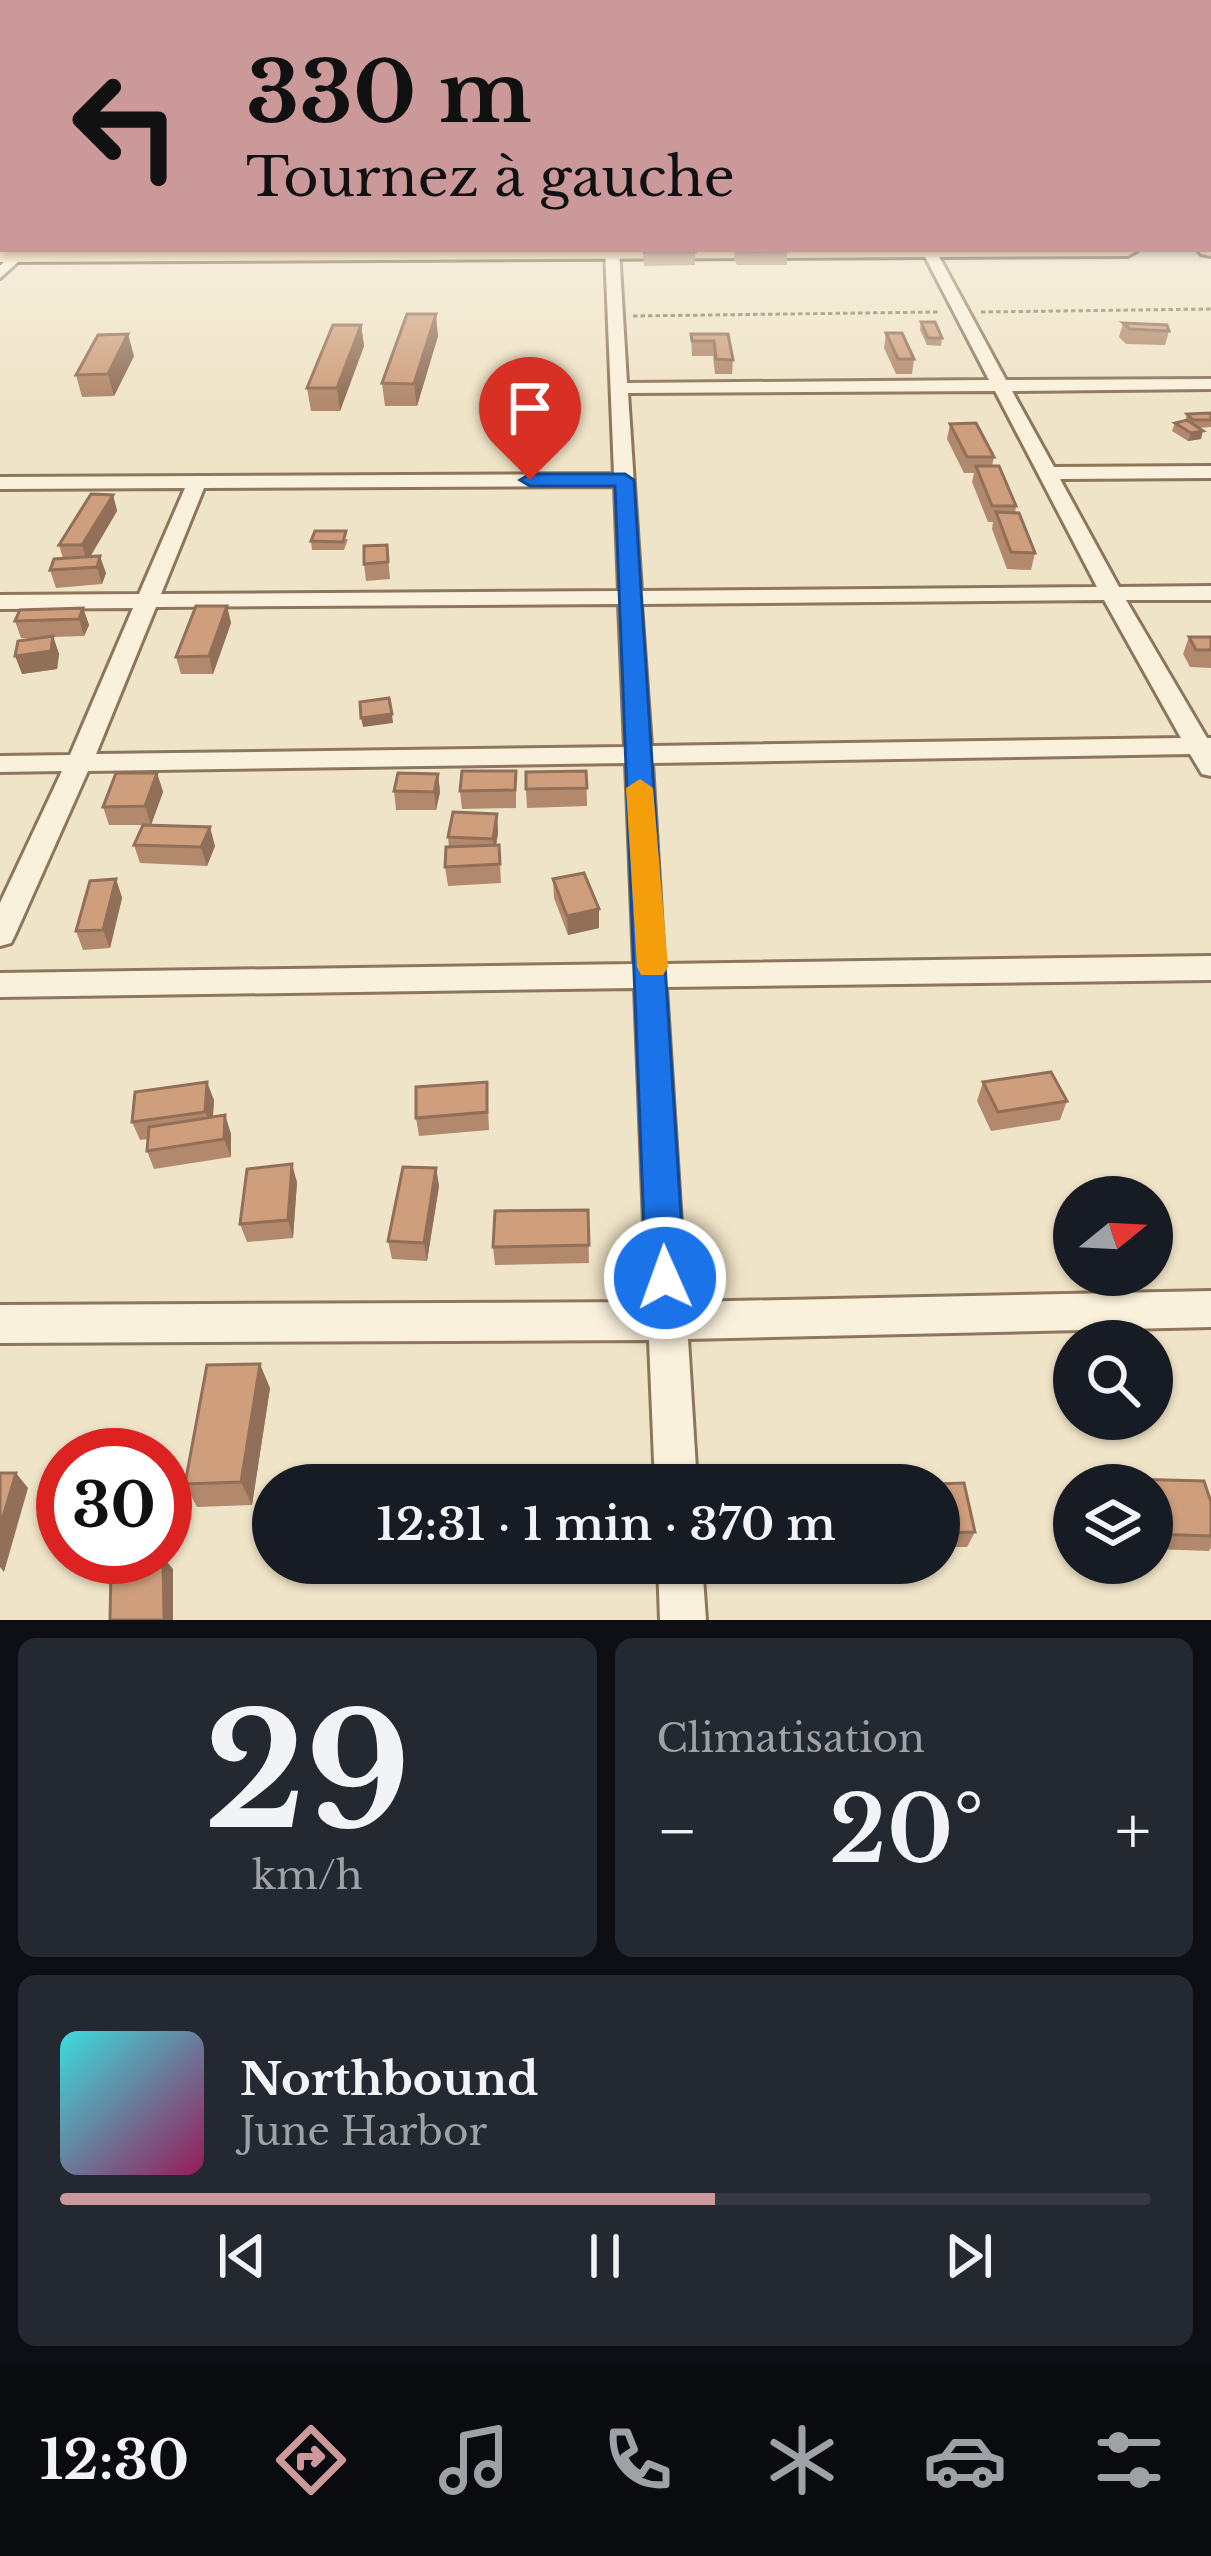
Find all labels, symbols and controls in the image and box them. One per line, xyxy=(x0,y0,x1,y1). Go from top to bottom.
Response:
text: 330 m xyxy=(246,41,532,145)
icon: left xyxy=(48,48,204,204)
text: Tournez à gauche xyxy=(246,144,735,211)
pin xyxy=(479,357,581,480)
icon: arrive xyxy=(497,375,563,441)
north arrow xyxy=(1053,1176,1173,1296)
map controls xyxy=(1053,1176,1173,1584)
position arrow xyxy=(602,1215,728,1341)
button: search xyxy=(1053,1320,1173,1440)
speed limit sign: 30 xyxy=(36,1428,192,1584)
button: layers xyxy=(1053,1464,1173,1584)
text: 12:31 · 1 min · 370 m xyxy=(376,1496,836,1552)
text: 29 xyxy=(204,1676,411,1869)
text: Climatisation xyxy=(657,1714,925,1763)
text: 20° xyxy=(829,1775,984,1886)
text: − xyxy=(657,1790,698,1872)
text: + xyxy=(1115,1790,1151,1872)
text: km/h xyxy=(252,1851,363,1900)
text: Northbound xyxy=(240,2051,538,2107)
text: June Harbor xyxy=(240,2107,487,2156)
icon: previous xyxy=(209,2223,275,2289)
icon: pause xyxy=(572,2223,638,2289)
icon: next xyxy=(936,2223,1002,2289)
icon: directions xyxy=(269,2418,353,2502)
icon: music xyxy=(432,2418,516,2502)
icon: phone xyxy=(596,2418,680,2502)
icon: climate xyxy=(760,2418,844,2502)
icon: car xyxy=(923,2418,1007,2502)
icon: filters xyxy=(1087,2418,1171,2502)
text: 12:30 xyxy=(40,2427,189,2494)

